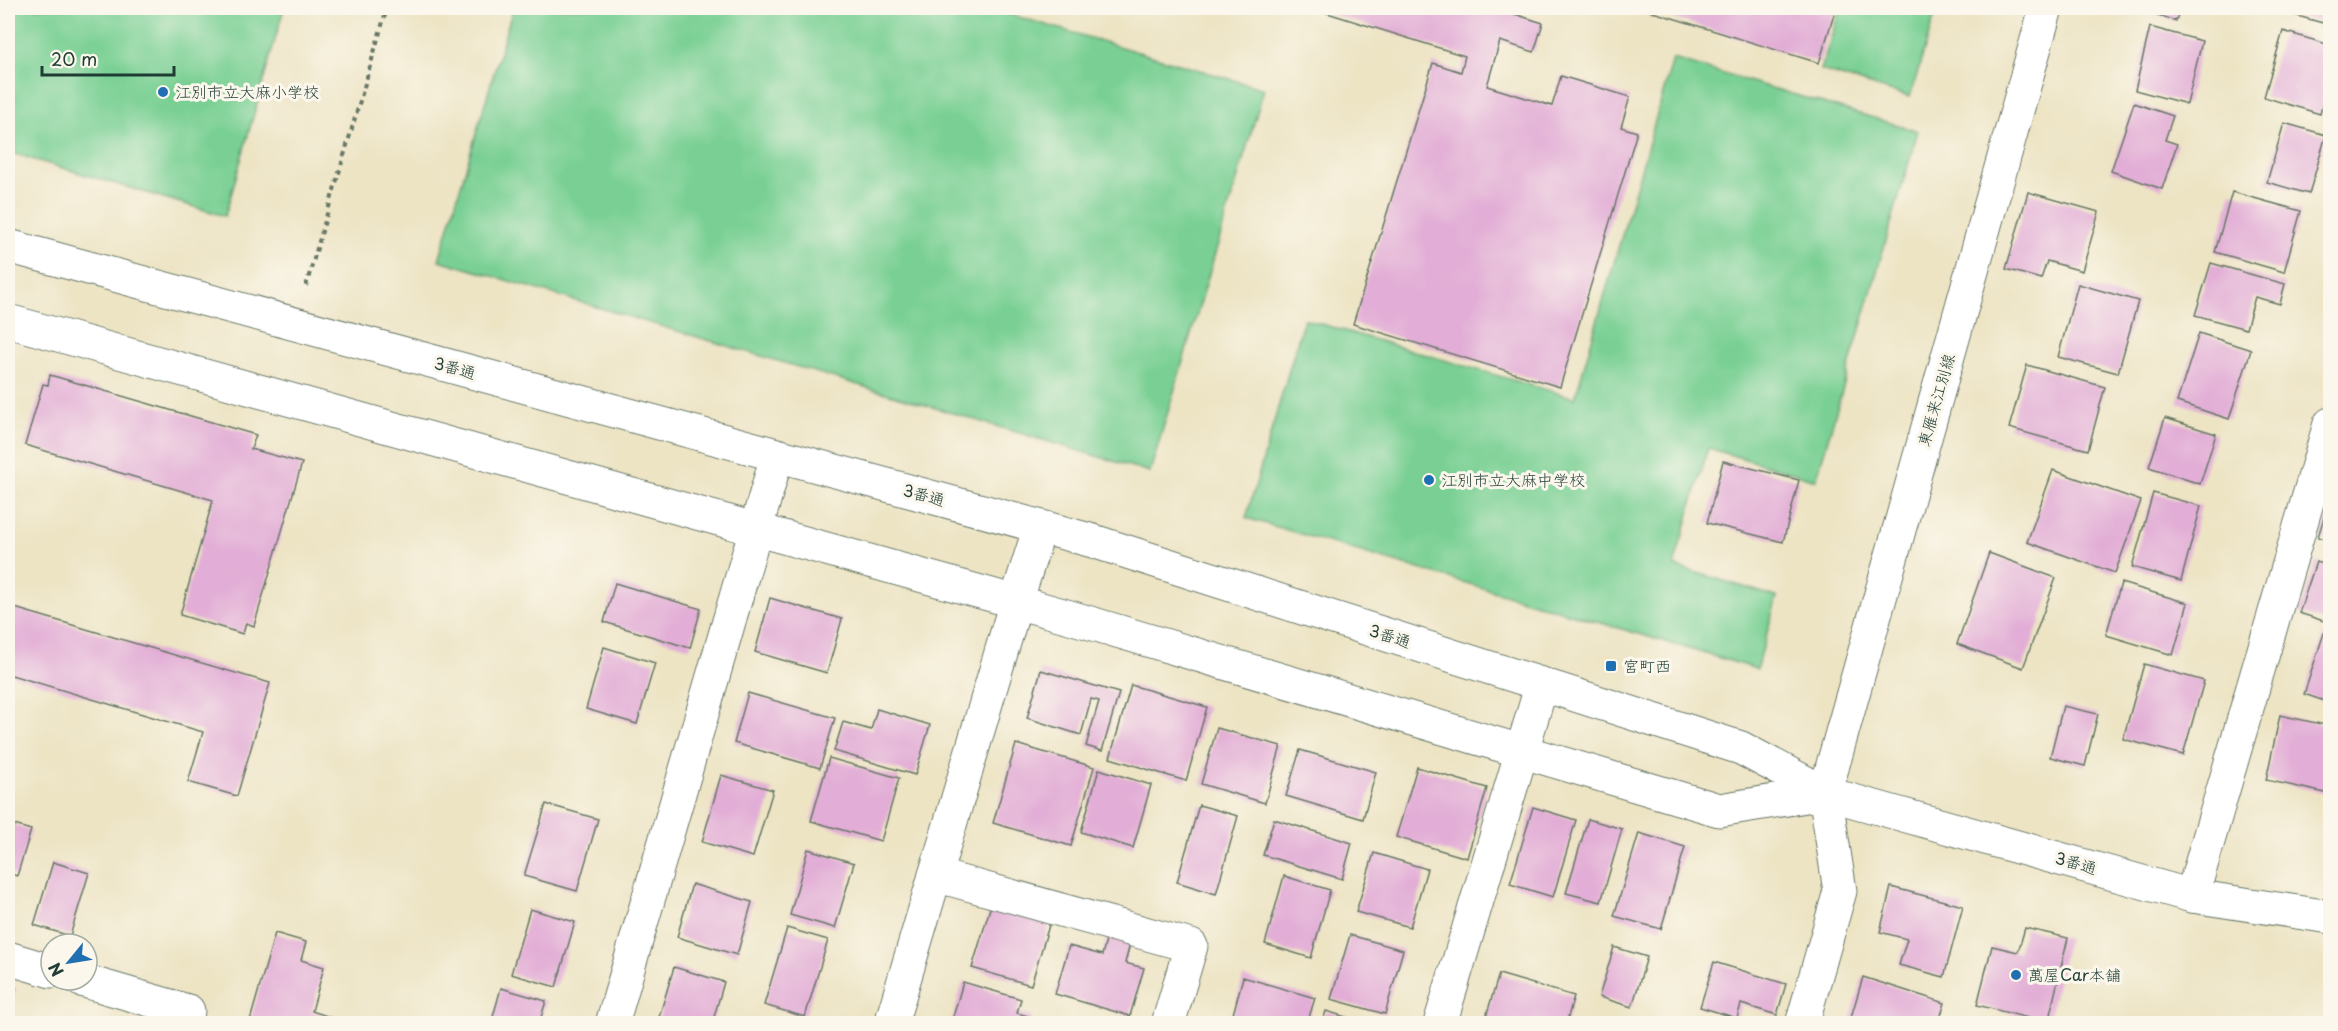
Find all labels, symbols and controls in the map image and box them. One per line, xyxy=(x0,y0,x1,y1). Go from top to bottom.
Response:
scale bar xyxy=(42,39,174,77)
text: 20 m xyxy=(51,45,97,72)
place label: 江別市立大麻小学校 xyxy=(175,79,319,103)
marker: 江別市立大麻小学校 xyxy=(156,85,170,99)
street label: 3番通 xyxy=(432,350,479,384)
street label: 東雁来江別線 xyxy=(1910,350,1960,449)
place label: 江別市立大麻中学校 xyxy=(1441,467,1585,491)
marker: 江別市立大麻中学校 xyxy=(1422,473,1436,487)
street label: 3番通 xyxy=(901,477,948,511)
street label: 3番通 xyxy=(1366,617,1414,653)
place label: 宮町西 xyxy=(1623,653,1671,677)
marker: 宮町西 xyxy=(1604,659,1618,673)
street label: 3番通 xyxy=(2053,845,2100,879)
north arrow xyxy=(39,932,99,992)
text: N xyxy=(42,959,69,981)
place label: 萬屋Car本舗 xyxy=(2028,962,2121,986)
marker: 萬屋Car本舗 xyxy=(2009,968,2023,982)

